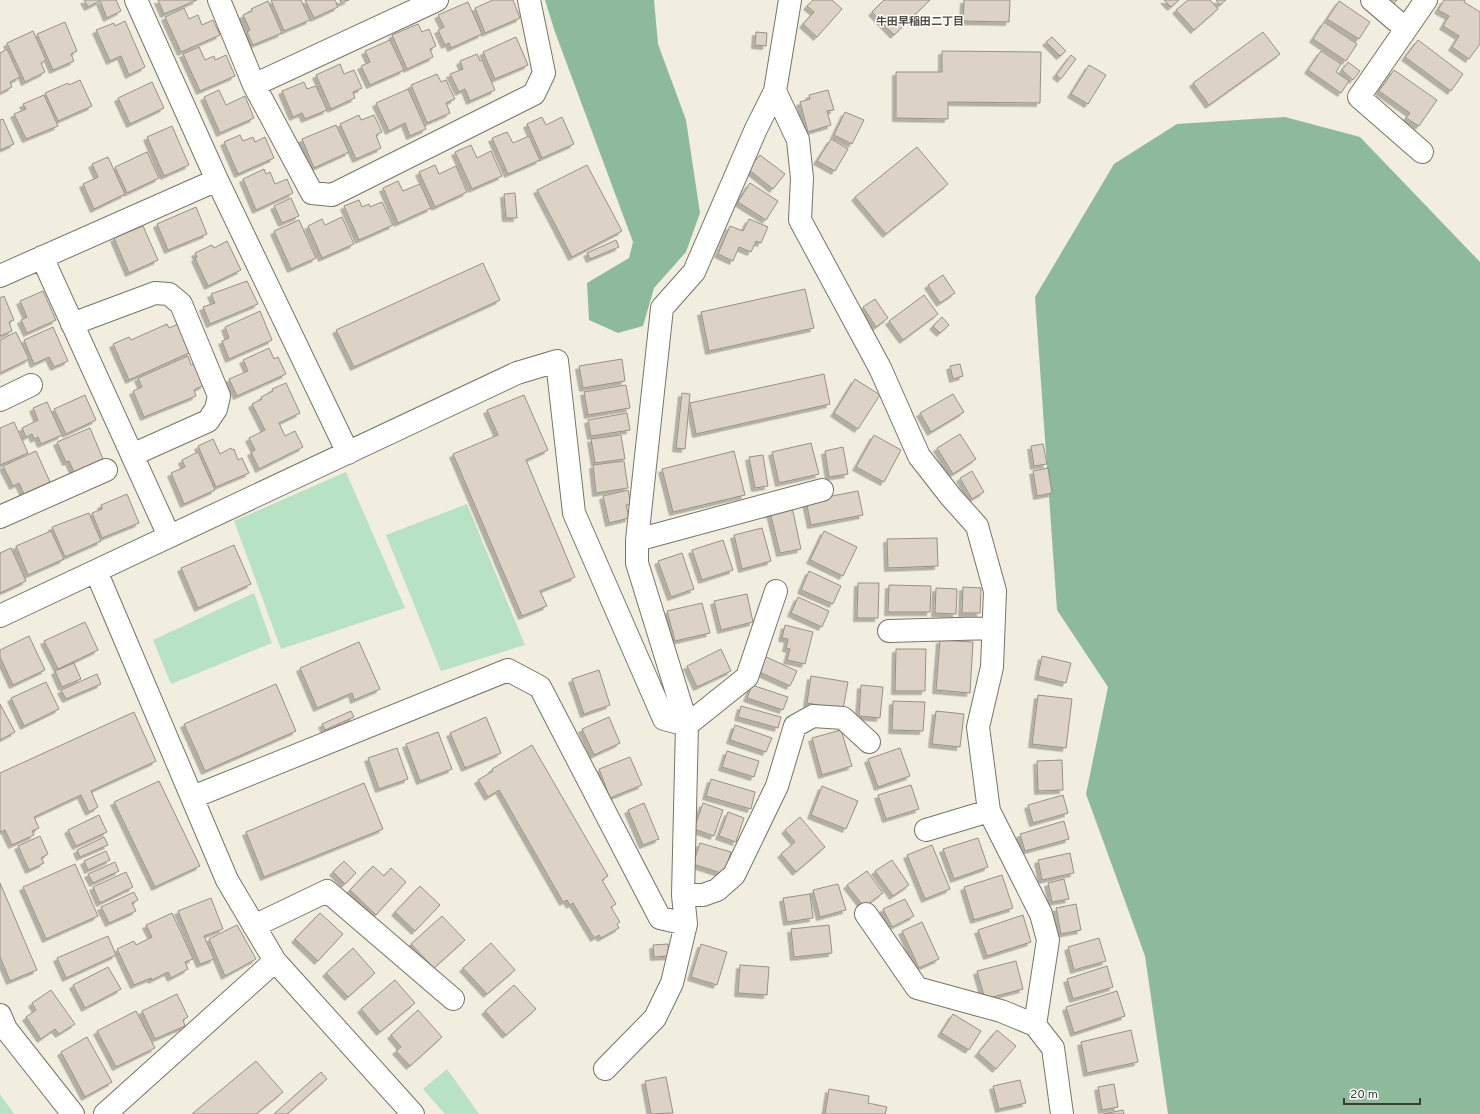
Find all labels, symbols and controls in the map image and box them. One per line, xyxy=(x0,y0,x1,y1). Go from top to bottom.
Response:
district label: 牛田早稲田二丁目 xyxy=(876,15,964,29)
scale bar xyxy=(1344,1080,1420,1106)
text: 20 m xyxy=(1350,1087,1378,1103)

